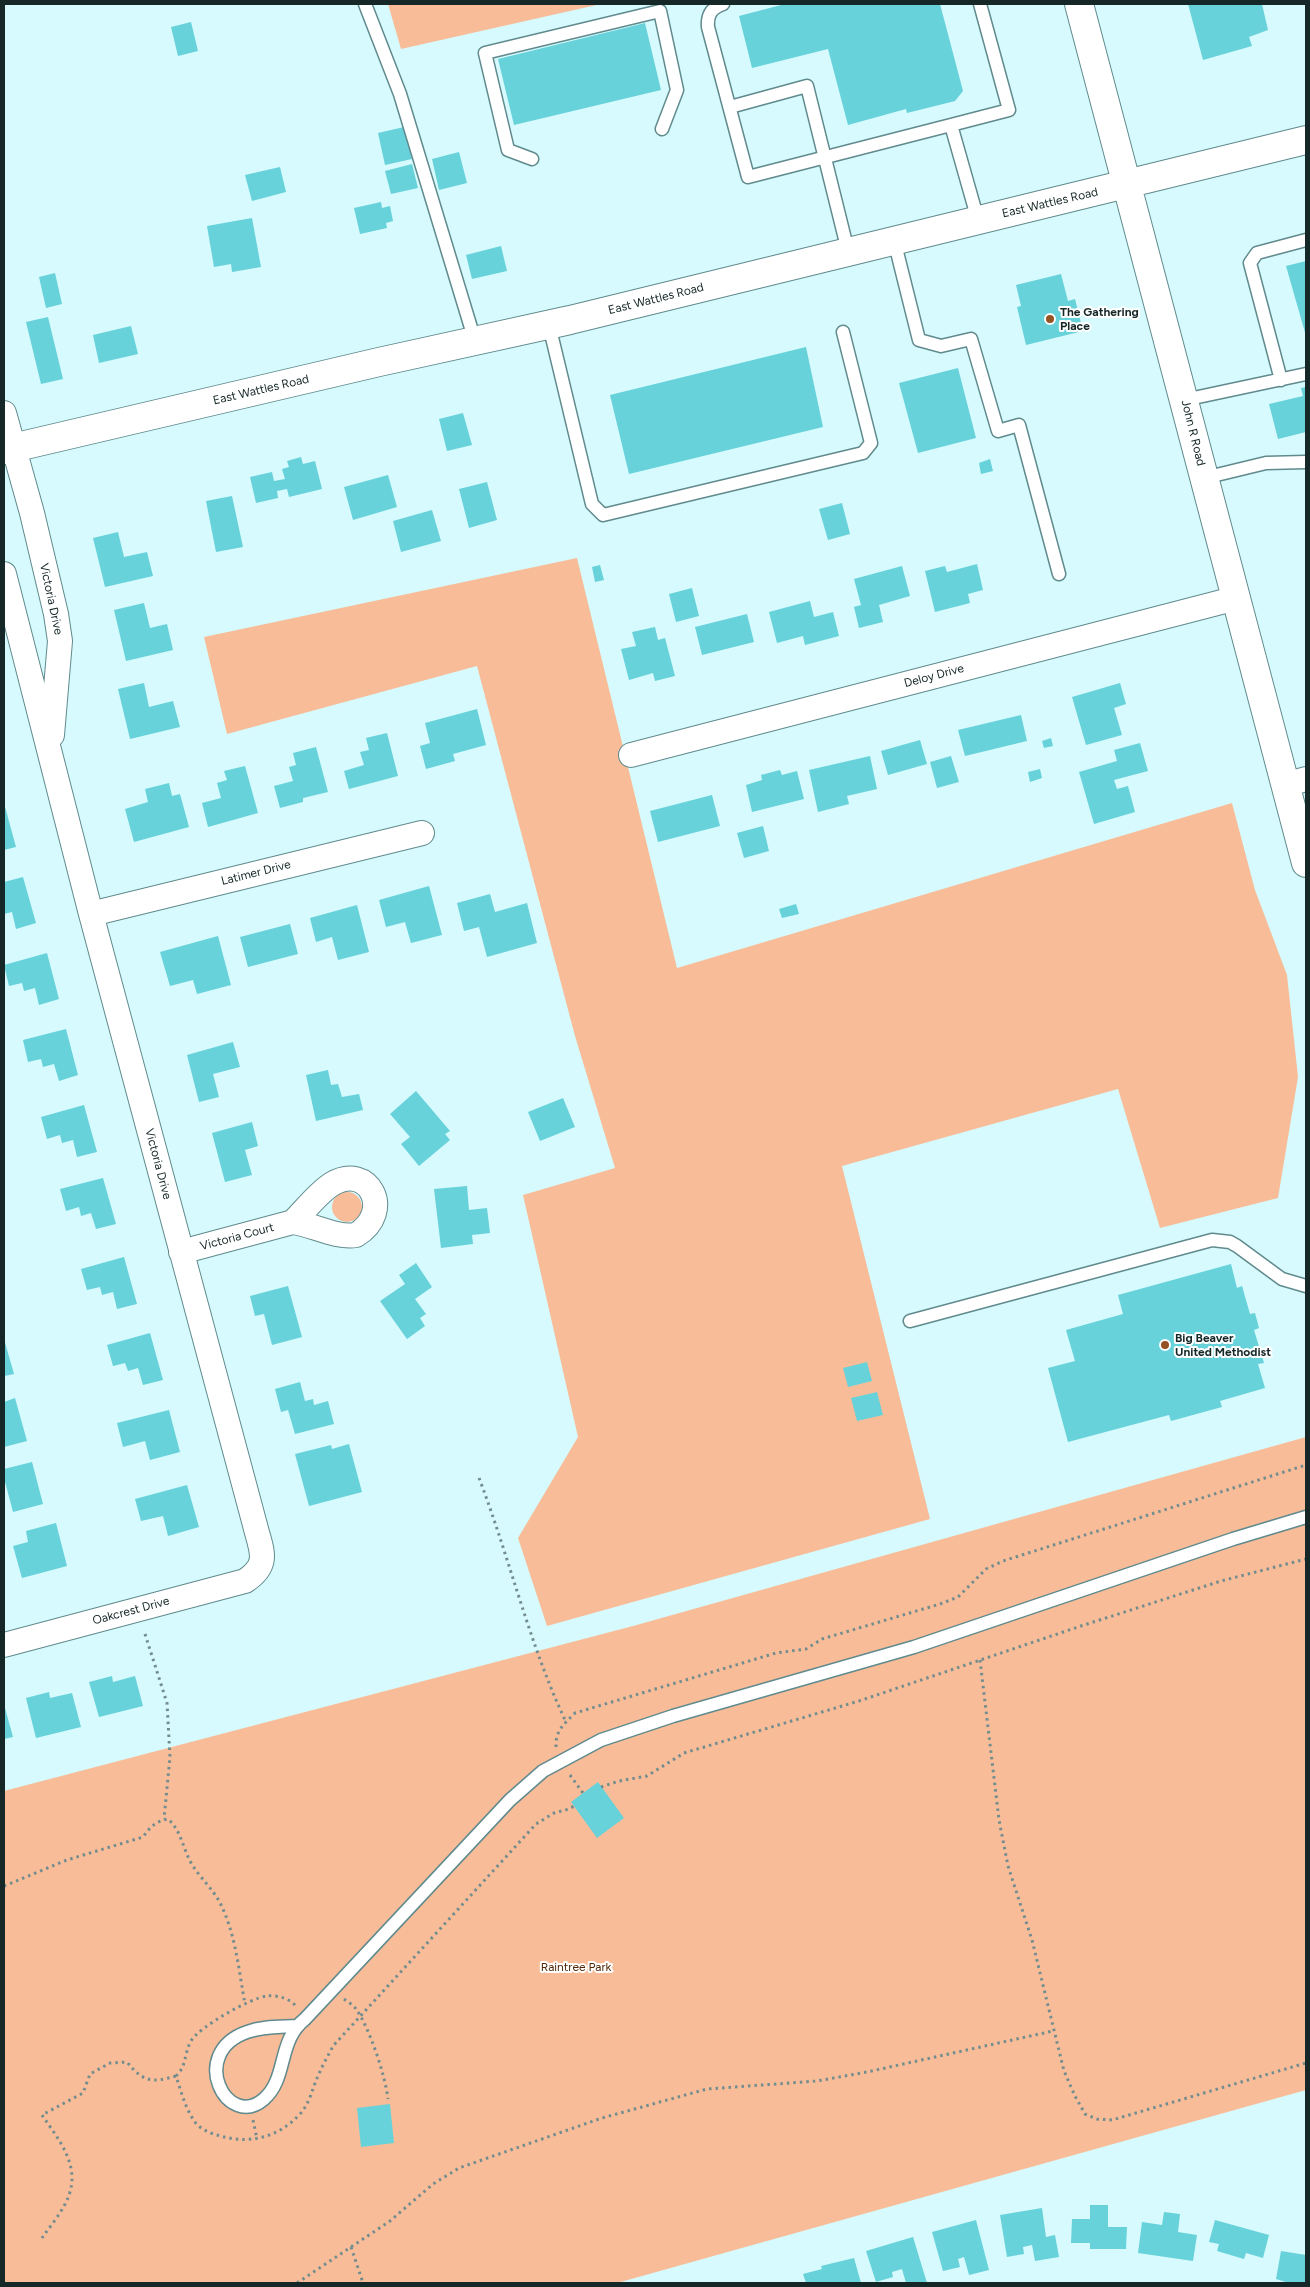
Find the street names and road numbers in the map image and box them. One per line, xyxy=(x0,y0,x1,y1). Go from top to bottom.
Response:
street label: East Wattles Road xyxy=(1001,185,1099,221)
street label: East Wattles Road xyxy=(607,280,705,318)
street label: East Wattles Road xyxy=(212,372,310,408)
street label: John R Road xyxy=(1178,398,1208,468)
street label: Victoria Drive xyxy=(36,562,66,636)
street label: Deloy Drive xyxy=(903,661,965,691)
street label: Latimer Drive xyxy=(220,857,292,889)
street label: Victoria Drive xyxy=(142,1127,174,1201)
street label: Victoria Court xyxy=(198,1220,276,1254)
street label: Oakcrest Drive xyxy=(91,1594,171,1628)

